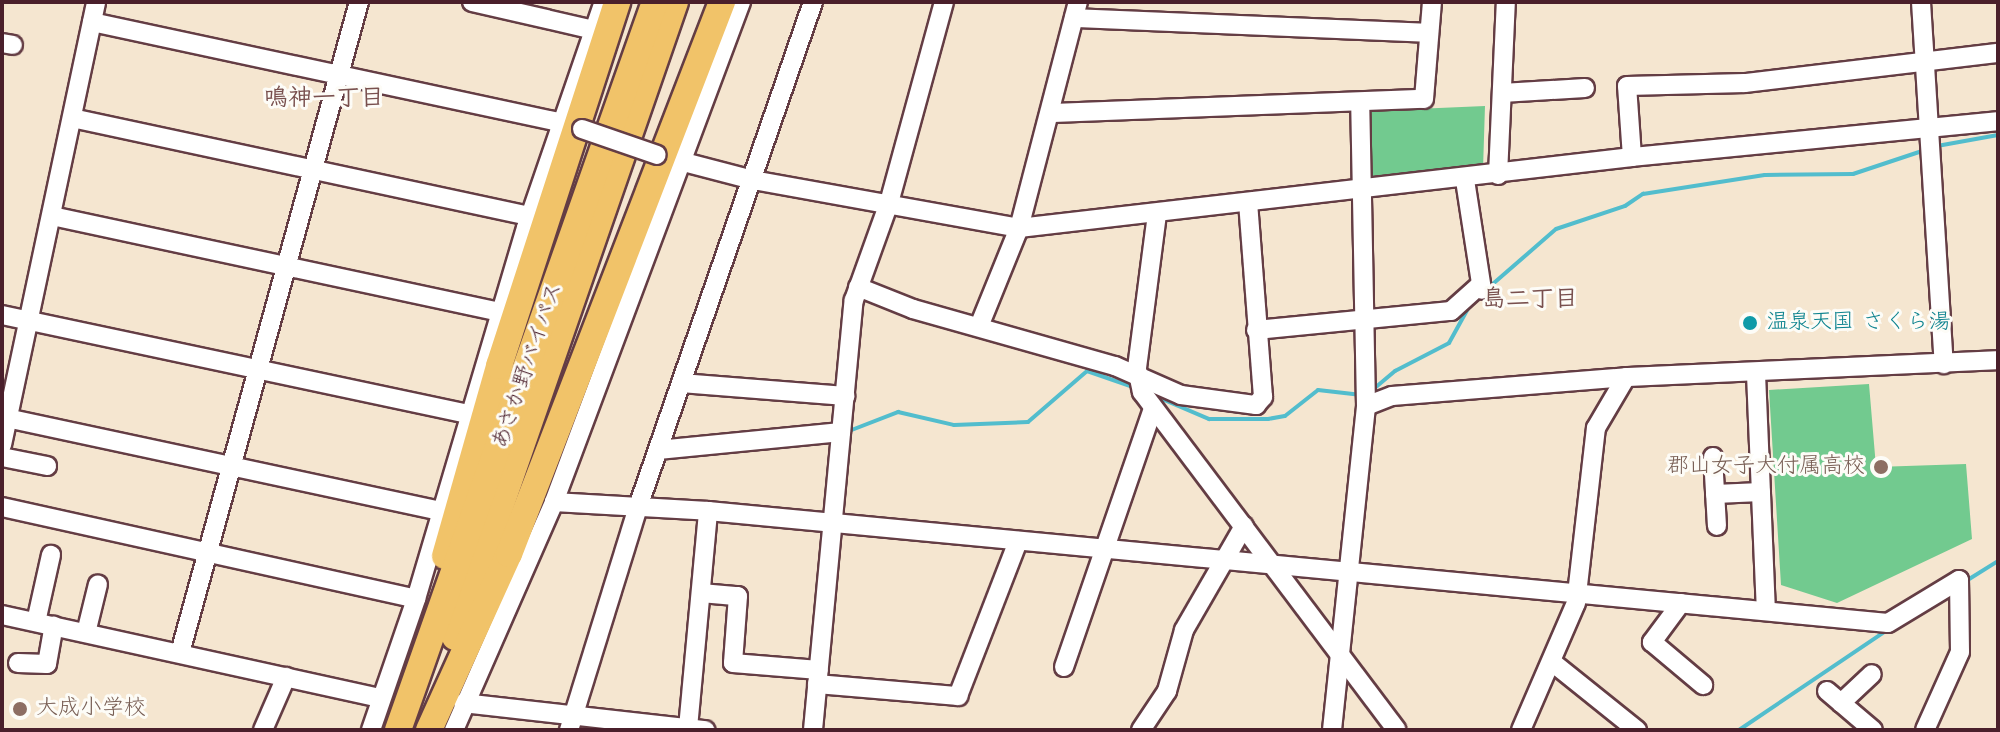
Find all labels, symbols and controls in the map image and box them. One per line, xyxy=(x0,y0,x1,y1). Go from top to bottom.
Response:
district label: 鳴神一丁目 xyxy=(264,85,384,113)
street label: あさか野バイパス xyxy=(487,278,569,454)
district label: 島二丁目 xyxy=(1482,286,1578,314)
place label: 温泉天国 さくら湯 xyxy=(1766,310,1951,336)
marker: 温泉天国 さくら湯 xyxy=(1741,314,1759,332)
place label: 郡山女子大付属高校 xyxy=(1667,454,1865,480)
marker: 郡山女子大付属高校 xyxy=(1872,458,1890,476)
place label: 大成小学校 xyxy=(36,696,146,722)
marker: 大成小学校 xyxy=(11,700,29,718)

